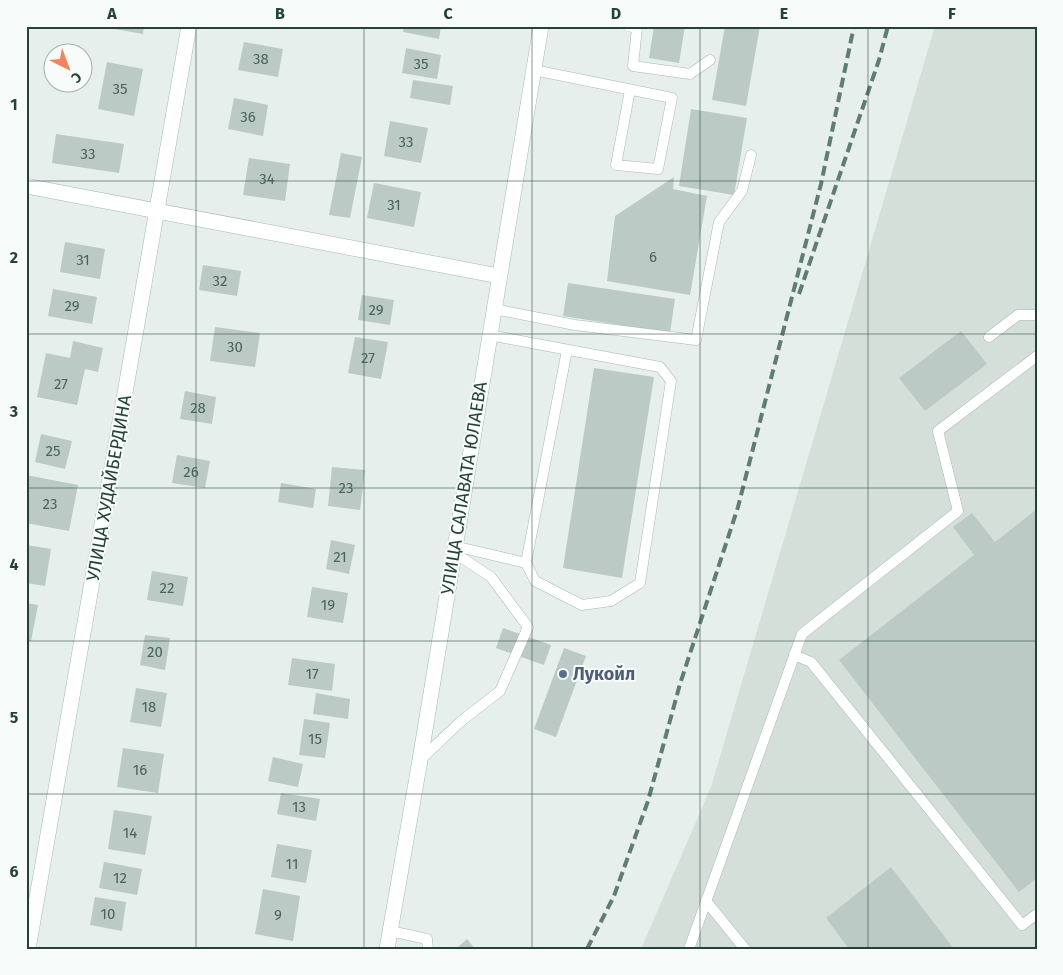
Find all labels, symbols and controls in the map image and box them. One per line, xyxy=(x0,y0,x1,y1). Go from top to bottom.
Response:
text: A xyxy=(106,4,117,23)
text: B xyxy=(275,4,285,23)
text: C xyxy=(443,4,453,23)
text: D xyxy=(611,4,621,23)
text: E xyxy=(780,4,788,23)
text: F xyxy=(948,4,956,23)
north arrow xyxy=(42,42,92,92)
house number: 38 xyxy=(253,50,269,68)
house number: 35 xyxy=(413,55,429,73)
text: С xyxy=(68,68,85,86)
house number: 35 xyxy=(112,80,128,98)
text: 1 xyxy=(10,95,18,114)
house number: 36 xyxy=(240,108,256,126)
house number: 33 xyxy=(399,133,413,151)
house number: 33 xyxy=(81,145,95,163)
house number: 34 xyxy=(259,170,275,188)
house number: 31 xyxy=(387,196,401,214)
text: 2 xyxy=(10,248,18,267)
house number: 6 xyxy=(649,248,657,266)
house number: 31 xyxy=(76,251,90,269)
house number: 32 xyxy=(213,272,227,290)
house number: 29 xyxy=(64,297,80,315)
house number: 29 xyxy=(368,301,384,319)
house number: 30 xyxy=(227,338,243,356)
house number: 27 xyxy=(361,349,375,367)
house number: 27 xyxy=(54,375,68,393)
street label: УЛИЦА САЛАВАТА ЮЛАЕВА xyxy=(436,379,492,596)
street label: УЛИЦА ХУДАЙБЕРДИНА xyxy=(82,393,136,583)
house number: 28 xyxy=(190,399,206,417)
text: 3 xyxy=(9,402,18,421)
house number: 25 xyxy=(46,442,60,460)
house number: 26 xyxy=(183,463,199,481)
house number: 23 xyxy=(339,479,353,497)
house number: 23 xyxy=(43,495,57,513)
house number: 21 xyxy=(333,548,347,566)
text: 4 xyxy=(9,555,19,574)
house number: 22 xyxy=(160,579,174,597)
house number: 19 xyxy=(321,596,335,614)
house number: 20 xyxy=(147,643,163,661)
place label: Лукойл xyxy=(573,663,635,685)
house number: 17 xyxy=(305,665,319,683)
marker: Лукойл xyxy=(557,668,569,680)
house number: 18 xyxy=(142,698,156,716)
text: 5 xyxy=(10,708,19,727)
house number: 15 xyxy=(308,730,322,748)
house number: 16 xyxy=(133,761,147,779)
house number: 13 xyxy=(292,798,306,816)
house number: 14 xyxy=(123,824,137,842)
house number: 11 xyxy=(286,855,298,873)
text: 6 xyxy=(9,862,19,881)
house number: 12 xyxy=(113,869,127,887)
house number: 10 xyxy=(101,905,115,923)
house number: 9 xyxy=(274,906,282,924)

